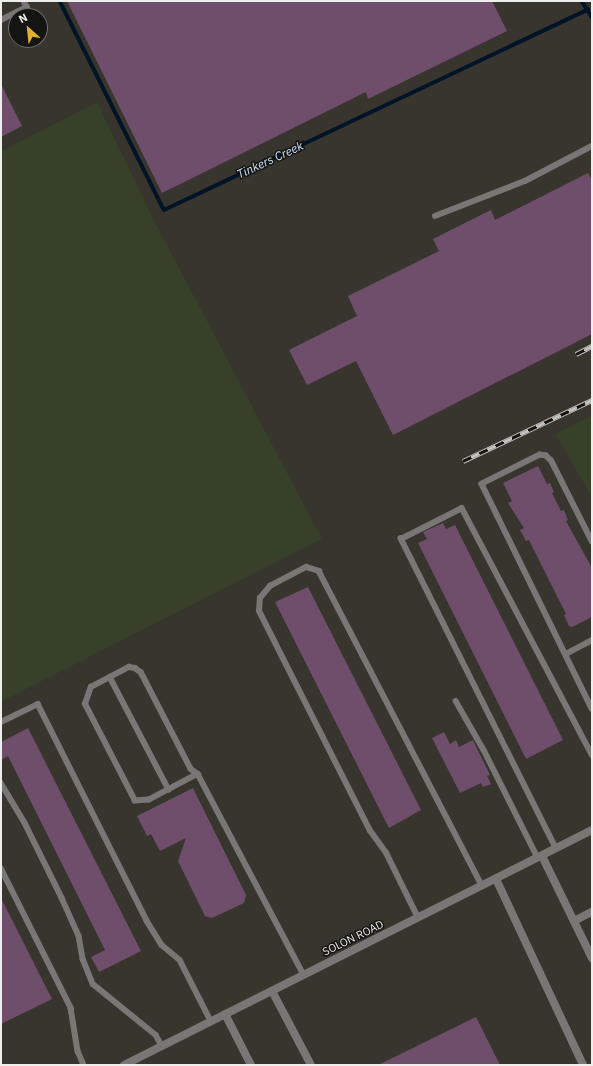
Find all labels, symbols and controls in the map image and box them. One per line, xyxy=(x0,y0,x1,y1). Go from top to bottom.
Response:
north arrow xyxy=(8,8,48,48)
text: N xyxy=(16,10,30,26)
water label: Tinkers Creek xyxy=(234,138,306,182)
street label: SOLON ROAD xyxy=(320,917,386,959)

